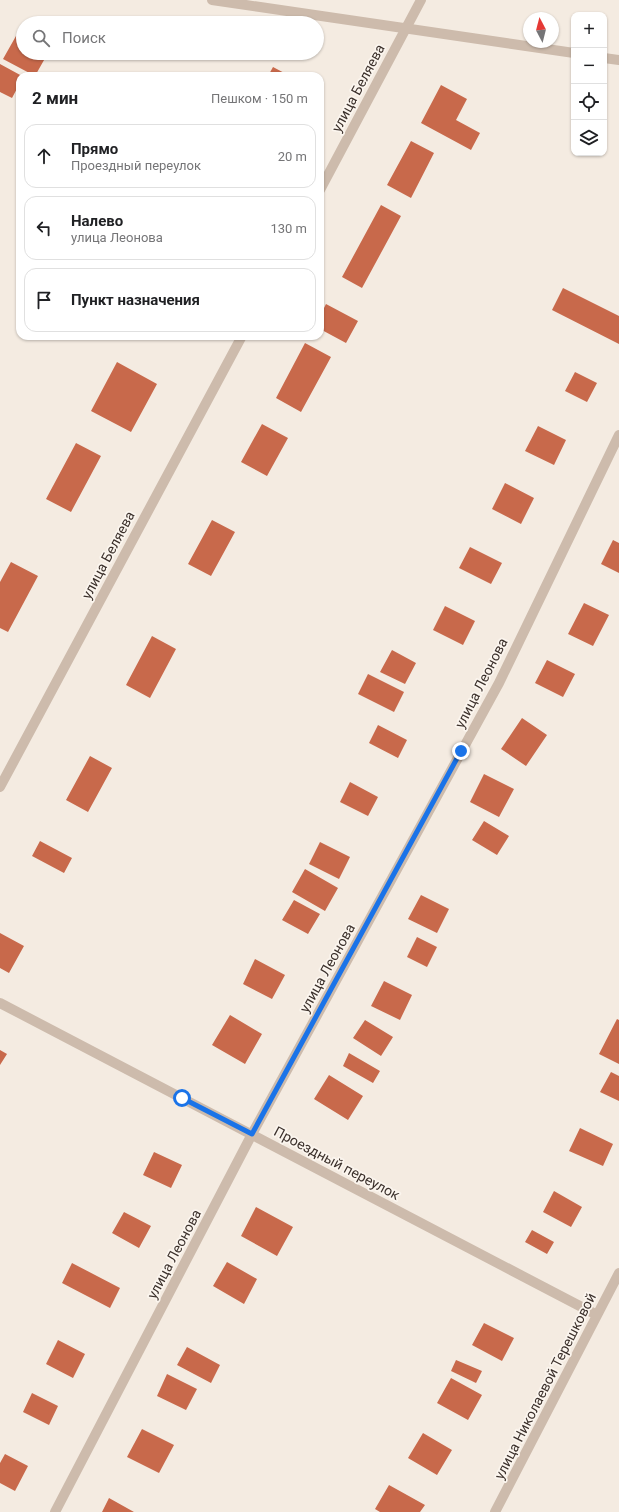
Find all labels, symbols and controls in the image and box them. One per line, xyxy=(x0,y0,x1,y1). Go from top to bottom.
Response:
north arrow xyxy=(523,12,559,48)
map controls xyxy=(571,12,607,156)
button: + xyxy=(571,12,607,48)
search box xyxy=(16,16,324,60)
icon: search xyxy=(30,27,52,49)
text: Поиск xyxy=(62,29,106,47)
street label: улица Беляева xyxy=(328,41,388,135)
button: − xyxy=(571,48,607,84)
button: locate xyxy=(571,84,607,120)
text: 2 мин xyxy=(32,88,78,108)
text: Пешком · 150 m xyxy=(211,91,308,106)
button: layers xyxy=(571,120,607,156)
text: Прямо xyxy=(71,140,118,158)
icon: ahead xyxy=(33,145,55,167)
text: 20 m xyxy=(278,149,307,164)
text: Проездный переулок xyxy=(71,158,201,173)
text: Налево xyxy=(71,212,123,230)
icon: left xyxy=(33,217,55,239)
text: 130 m xyxy=(270,221,307,236)
text: улица Леонова xyxy=(71,230,163,245)
icon: arrive xyxy=(33,289,55,311)
text: Пункт назначения xyxy=(71,291,200,309)
street label: улица Беляева xyxy=(78,508,138,602)
street label: улица Леонова xyxy=(451,635,511,731)
route end xyxy=(452,742,470,760)
street label: улица Леонова xyxy=(296,921,358,1015)
route start xyxy=(173,1089,191,1107)
street label: Проездный переулок xyxy=(271,1123,403,1203)
street label: улица Леонова xyxy=(144,1207,204,1301)
street label: улица Николаевой Терешковой xyxy=(491,1290,599,1482)

